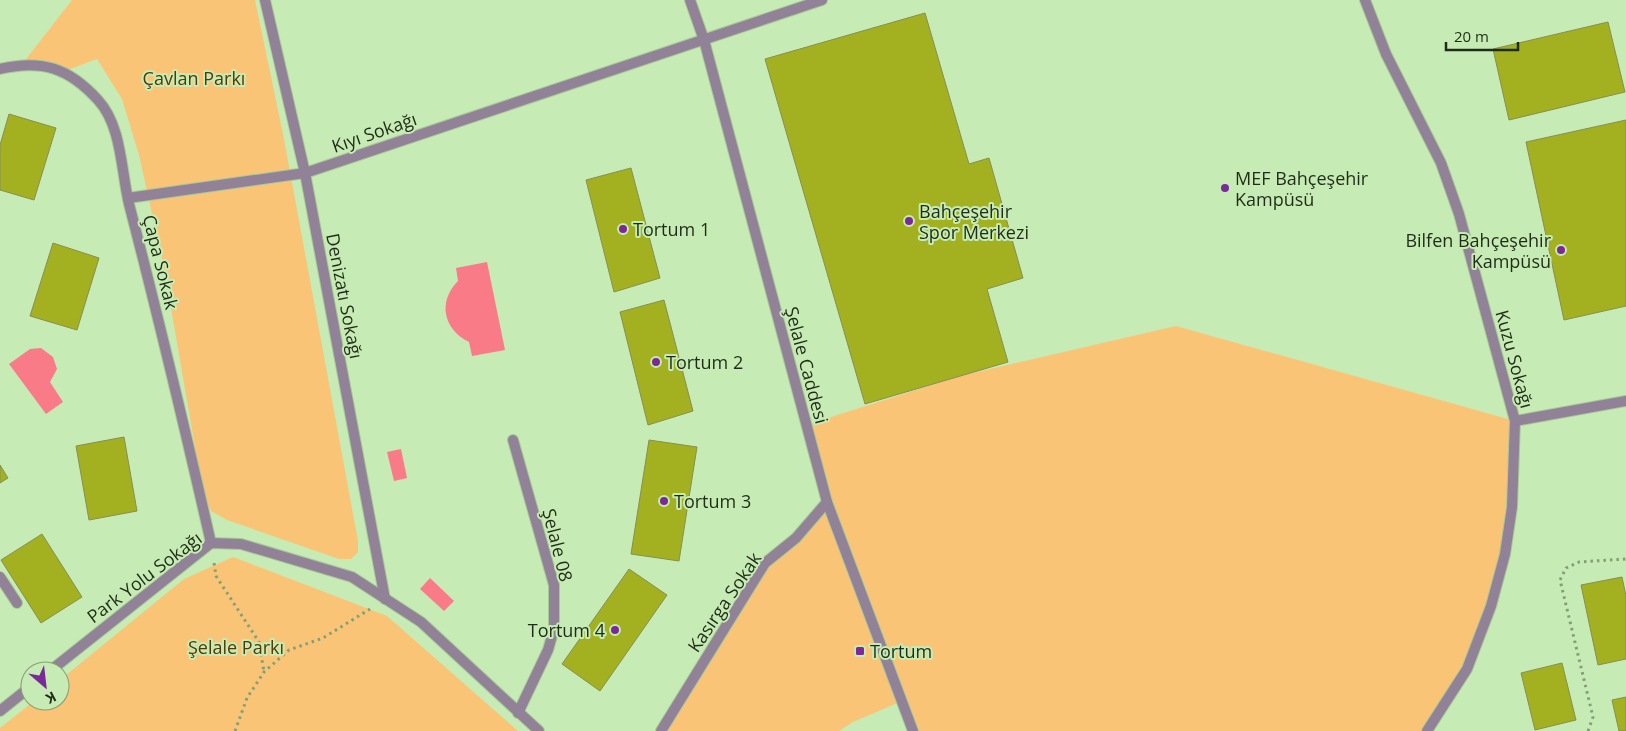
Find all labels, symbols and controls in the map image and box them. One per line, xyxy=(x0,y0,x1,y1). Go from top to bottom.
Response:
scale bar xyxy=(1446,20,1518,52)
text: 20 m xyxy=(1454,26,1489,46)
park label: Çavlan Parkı xyxy=(143,66,245,90)
street label: Kıyı Sokağı xyxy=(328,106,420,158)
place label: MEF Bahçeşehir Kampüsü xyxy=(1235,166,1369,211)
marker: MEF Bahçeşehir Kampüsü xyxy=(1219,182,1231,194)
place label: Bahçeşehir Spor Merkezi xyxy=(919,199,1029,244)
street label: Çapa Sokak xyxy=(138,212,184,312)
marker: Bahçeşehir Spor Merkezi xyxy=(903,215,915,227)
place label: Tortum 1 xyxy=(633,217,710,241)
marker: Tortum 1 xyxy=(617,223,629,235)
place label: Bilfen Bahçeşehir Kampüsü xyxy=(1405,228,1552,273)
street label: Denizatı Sokağı xyxy=(321,231,369,361)
marker: Bilfen Bahçeşehir Kampüsü xyxy=(1555,244,1567,256)
street label: Şelale Caddesi xyxy=(780,304,834,426)
street label: Kuzu Sokağı xyxy=(1490,307,1540,411)
place label: Tortum 2 xyxy=(666,350,743,374)
marker: Tortum 2 xyxy=(650,356,662,368)
place label: Tortum 3 xyxy=(674,489,751,513)
marker: Tortum 3 xyxy=(658,495,670,507)
street label: Şelale 08 xyxy=(537,506,579,584)
street label: Park Yolu Sokağı xyxy=(82,526,206,628)
street label: Kasırga Sokak xyxy=(682,547,767,657)
place label: Tortum 4 xyxy=(528,618,605,642)
marker: Tortum 4 xyxy=(609,624,621,636)
park label: Şelale Parkı xyxy=(188,635,284,659)
place label: Tortum xyxy=(870,639,932,663)
marker: Tortum xyxy=(854,645,866,657)
north arrow xyxy=(20,661,70,711)
text: K xyxy=(42,687,60,709)

